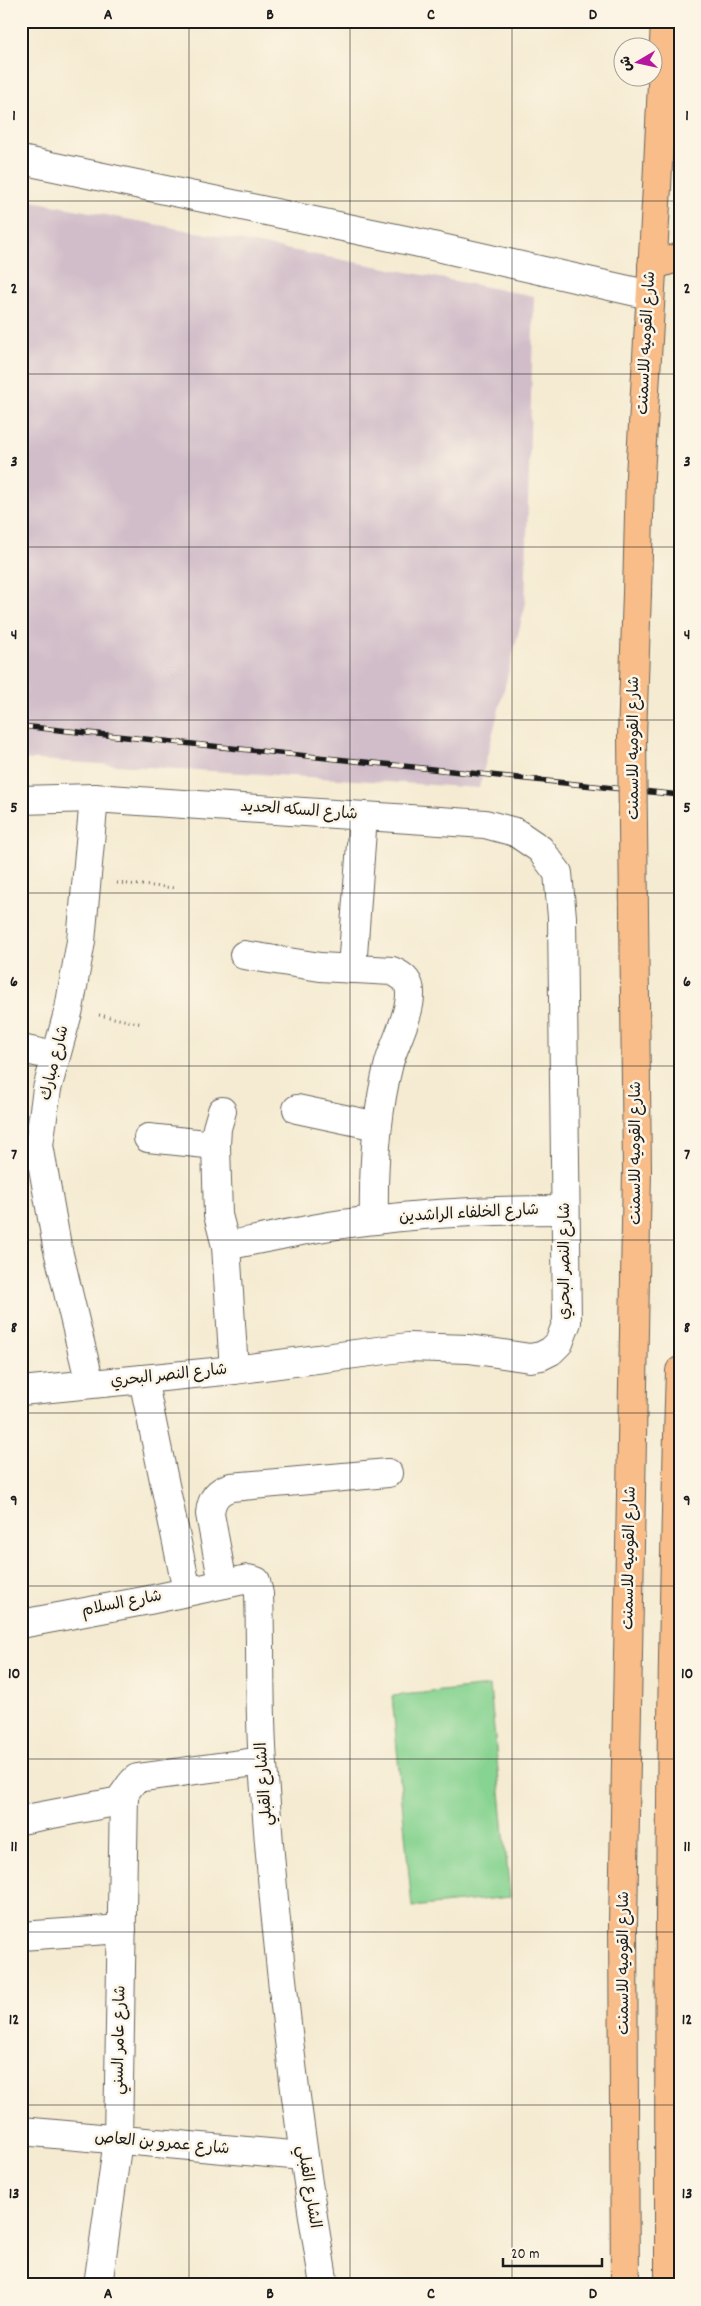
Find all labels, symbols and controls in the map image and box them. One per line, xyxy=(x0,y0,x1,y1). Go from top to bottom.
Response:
text: A xyxy=(104,4,113,27)
text: B xyxy=(266,4,274,27)
text: C xyxy=(427,4,435,27)
text: D xyxy=(589,4,598,27)
north arrow xyxy=(614,38,664,88)
text: ش xyxy=(616,55,638,73)
text: 1 xyxy=(12,105,16,128)
text: 1 xyxy=(685,105,689,128)
street label: شارع القوميه للاسمنت xyxy=(632,271,662,415)
text: 2 xyxy=(11,278,18,301)
text: 2 xyxy=(684,278,691,301)
text: 3 xyxy=(10,451,18,474)
text: 3 xyxy=(683,451,691,474)
text: 4 xyxy=(11,624,17,647)
text: 4 xyxy=(684,624,690,647)
street label: شارع القوميه للاسمنت xyxy=(623,676,646,820)
street label: شارع السكه الحديد xyxy=(240,795,358,827)
text: 5 xyxy=(10,797,18,820)
text: 5 xyxy=(683,797,691,820)
text: 6 xyxy=(10,971,18,994)
text: 6 xyxy=(683,971,691,994)
street label: شارع مبارك xyxy=(35,1023,75,1103)
street label: شارع القوميه للاسمنت xyxy=(625,1081,648,1225)
text: 7 xyxy=(11,1144,17,1167)
text: 7 xyxy=(684,1144,690,1167)
street label: شارع الخلفاء الراشدين xyxy=(398,1199,540,1229)
street label: شارع النصر البحري xyxy=(554,1202,577,1320)
text: 8 xyxy=(11,1317,18,1340)
text: 8 xyxy=(684,1317,691,1340)
street label: شارع النصر البحري xyxy=(109,1358,229,1394)
street label: شارع القوميه للاسمنت xyxy=(617,1486,643,1630)
text: 9 xyxy=(10,1490,18,1513)
text: 9 xyxy=(683,1490,691,1513)
street label: شارع السلام xyxy=(80,1585,164,1623)
text: 10 xyxy=(8,1663,20,1686)
text: 10 xyxy=(681,1663,693,1686)
street label: الشارع القبلي xyxy=(251,1741,280,1827)
text: 11 xyxy=(10,1836,18,1859)
text: 11 xyxy=(683,1836,691,1859)
street label: شارع القوميه للاسمنت xyxy=(613,1891,636,2035)
street label: شارع عامر السني xyxy=(108,1985,133,2095)
text: 12 xyxy=(9,2009,19,2032)
text: 12 xyxy=(682,2009,692,2032)
street label: شارع عمرو بن العاص xyxy=(93,2127,231,2161)
street label: الشارع القبلي xyxy=(289,2144,326,2230)
text: 13 xyxy=(9,2183,19,2206)
text: 13 xyxy=(682,2183,692,2206)
scale bar xyxy=(503,2236,602,2268)
text: 20 m xyxy=(511,2244,539,2266)
text: A xyxy=(104,2283,113,2306)
text: B xyxy=(266,2283,274,2306)
text: C xyxy=(427,2283,435,2306)
text: D xyxy=(589,2283,598,2306)

